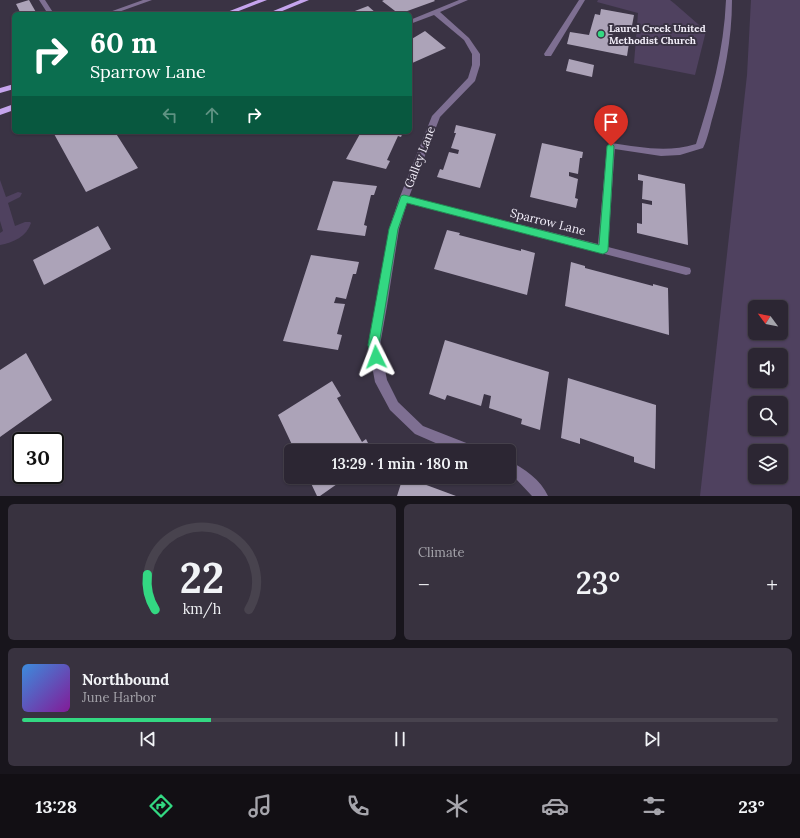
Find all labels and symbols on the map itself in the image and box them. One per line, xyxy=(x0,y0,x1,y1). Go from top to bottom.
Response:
place label: Laurel Creek United Methodist Church xyxy=(609,22,706,47)
marker: Laurel Creek United Methodist Church xyxy=(596,29,606,39)
pin xyxy=(594,105,628,146)
street label: Galley Lane xyxy=(401,123,438,190)
street label: Sparrow Lane xyxy=(509,205,588,238)
north arrow xyxy=(748,300,788,340)
position arrow xyxy=(355,336,397,378)
speed limit sign: 30 xyxy=(12,432,64,484)

